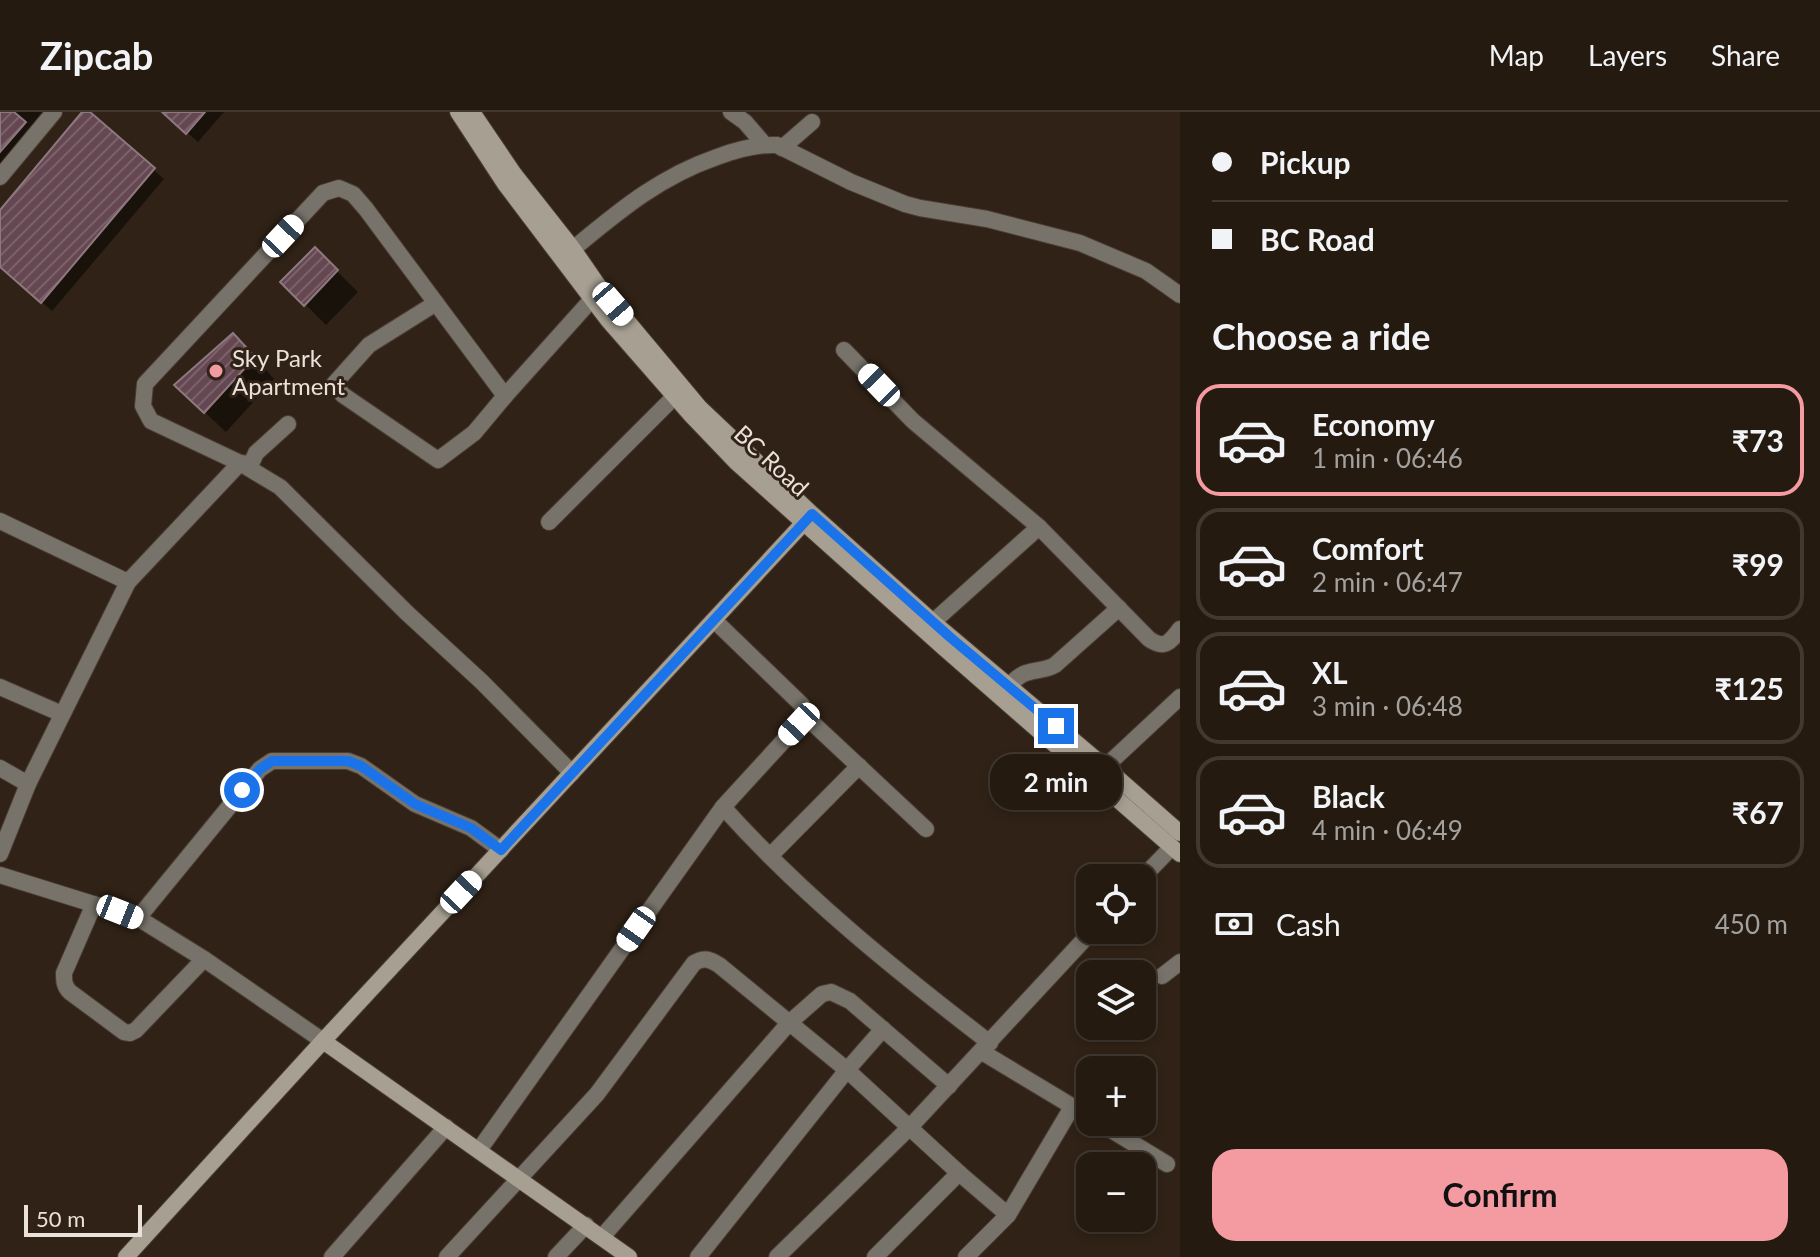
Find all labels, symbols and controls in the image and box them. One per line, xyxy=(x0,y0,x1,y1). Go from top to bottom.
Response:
text: Zipcab xyxy=(40,32,153,78)
text: Map xyxy=(1489,38,1544,72)
text: Layers xyxy=(1588,38,1667,72)
text: Share xyxy=(1711,38,1780,72)
text: Pickup xyxy=(1260,144,1351,180)
car xyxy=(258,210,308,262)
text: BC Road xyxy=(1260,221,1375,257)
car xyxy=(588,278,638,330)
text: Choose a ride xyxy=(1212,314,1431,358)
place label: Sky Park Apartment xyxy=(232,343,346,400)
car xyxy=(854,359,904,411)
marker: Sky Park Apartment xyxy=(207,362,225,380)
icon: car xyxy=(1216,404,1288,476)
text: Economy xyxy=(1312,406,1435,442)
street label: BC Road xyxy=(729,418,815,502)
text: ₹73 xyxy=(1732,422,1784,458)
text: 1 min · 06:46 xyxy=(1312,442,1463,474)
icon: car xyxy=(1216,528,1288,600)
text: Comfort xyxy=(1312,530,1424,566)
text: ₹99 xyxy=(1732,546,1784,582)
text: 2 min · 06:47 xyxy=(1312,566,1463,598)
icon: car xyxy=(1216,652,1288,724)
text: XL xyxy=(1312,654,1348,690)
text: ₹125 xyxy=(1714,670,1784,706)
text: 3 min · 06:48 xyxy=(1312,690,1463,722)
car xyxy=(774,698,824,750)
route end xyxy=(1038,708,1074,744)
callout: 2 min xyxy=(990,754,1122,810)
text: 2 min xyxy=(1024,766,1088,798)
route start xyxy=(224,772,260,808)
icon: car xyxy=(1216,776,1288,848)
text: Black xyxy=(1312,778,1385,814)
text: ₹67 xyxy=(1732,794,1784,830)
text: 4 min · 06:49 xyxy=(1312,814,1463,846)
map controls xyxy=(1076,864,1156,1232)
button: locate xyxy=(1076,864,1156,944)
car xyxy=(436,866,486,918)
car xyxy=(93,892,147,932)
car xyxy=(612,902,660,956)
icon: cash xyxy=(1212,902,1256,946)
text: Cash xyxy=(1276,906,1341,942)
text: 450 m xyxy=(1715,908,1788,940)
button: layers xyxy=(1076,960,1156,1040)
button: + xyxy=(1076,1056,1156,1136)
button: Confirm xyxy=(1212,1149,1788,1241)
button: − xyxy=(1076,1152,1156,1232)
scale bar xyxy=(24,1201,142,1237)
text: 50 m xyxy=(36,1205,85,1232)

